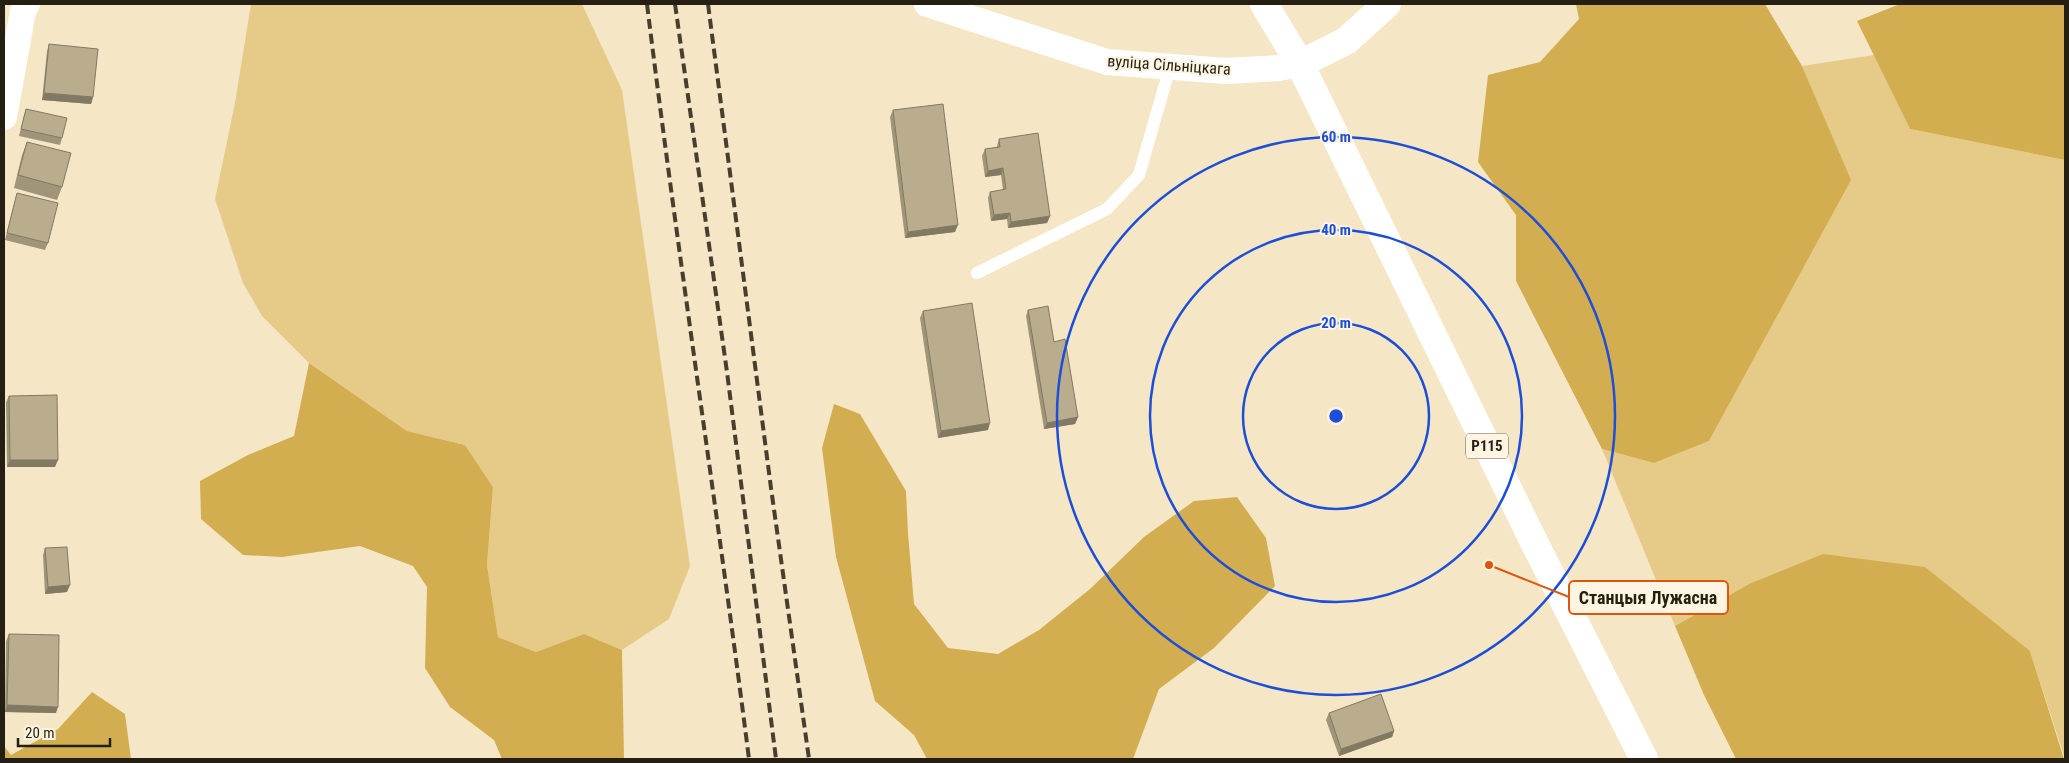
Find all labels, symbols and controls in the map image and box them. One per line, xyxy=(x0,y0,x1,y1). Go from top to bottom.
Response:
street label: вуліца Сільніцкага xyxy=(1107,51,1231,79)
text: 60 m xyxy=(1321,128,1351,146)
text: 40 m xyxy=(1321,221,1351,239)
text: 20 m xyxy=(1321,314,1351,332)
centre of rings xyxy=(1327,407,1345,425)
road number: Р115 xyxy=(1466,434,1508,458)
callout: Станцыя Лужасна xyxy=(1569,581,1728,614)
text: Станцыя Лужасна xyxy=(1579,587,1717,608)
scale bar xyxy=(18,716,110,748)
text: 20 m xyxy=(25,724,55,742)

